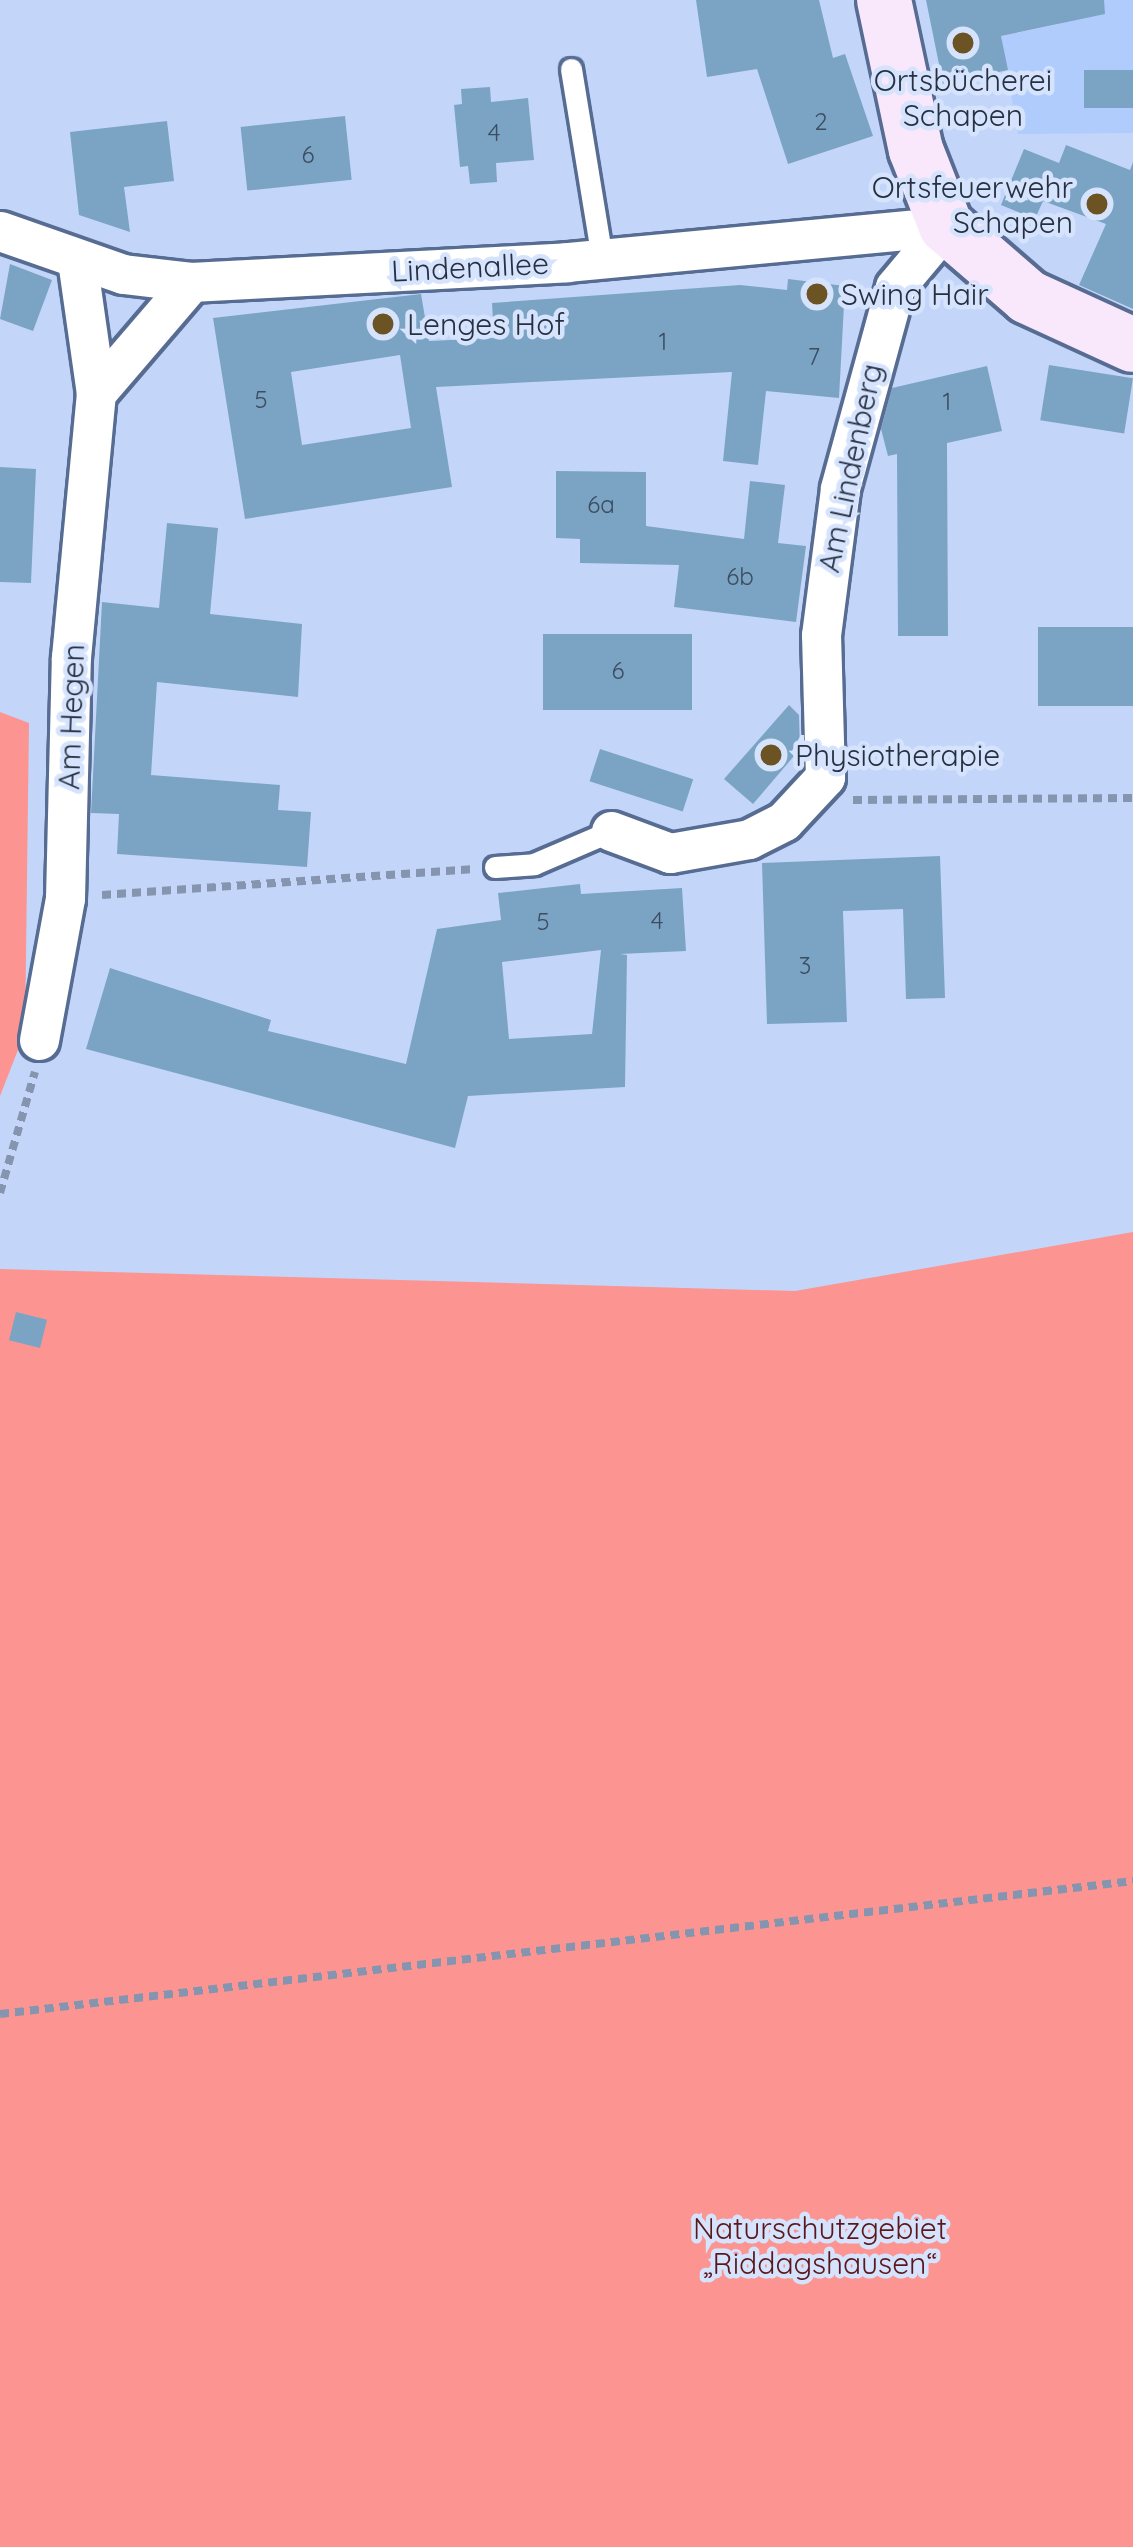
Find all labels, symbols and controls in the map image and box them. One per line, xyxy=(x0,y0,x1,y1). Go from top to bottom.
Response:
marker: Ortsbücherei Schapen xyxy=(950,30,976,56)
place label: Ortsbücherei Schapen xyxy=(874,62,1052,132)
house number: 2 xyxy=(814,108,828,136)
house number: 4 xyxy=(488,119,500,147)
house number: 6 xyxy=(302,141,314,169)
place label: Ortsfeuerwehr Schapen xyxy=(872,169,1073,240)
marker: Ortsfeuerwehr Schapen xyxy=(1084,191,1110,217)
street label: Lindenallee xyxy=(390,245,550,289)
place label: Swing Hair xyxy=(841,276,989,312)
marker: Swing Hair xyxy=(804,281,830,307)
place label: Lenges Hof xyxy=(407,306,565,342)
marker: Lenges Hof xyxy=(370,311,396,337)
house number: 1 xyxy=(659,328,667,356)
house number: 7 xyxy=(808,343,820,371)
street label: Am Lindenberg xyxy=(810,361,890,575)
house number: 5 xyxy=(254,386,268,414)
house number: 1 xyxy=(943,388,951,416)
house number: 6a xyxy=(587,491,615,519)
house number: 6b xyxy=(726,563,754,591)
street label: Am Hegen xyxy=(50,644,92,790)
house number: 6 xyxy=(612,657,624,685)
place label: Physiotherapie xyxy=(795,737,1000,773)
marker: Physiotherapie xyxy=(758,742,784,768)
house number: 4 xyxy=(651,907,663,935)
house number: 5 xyxy=(536,908,550,936)
house number: 3 xyxy=(799,952,811,980)
park label: Naturschutzgebiet „Riddagshausen“ xyxy=(693,2210,947,2280)

